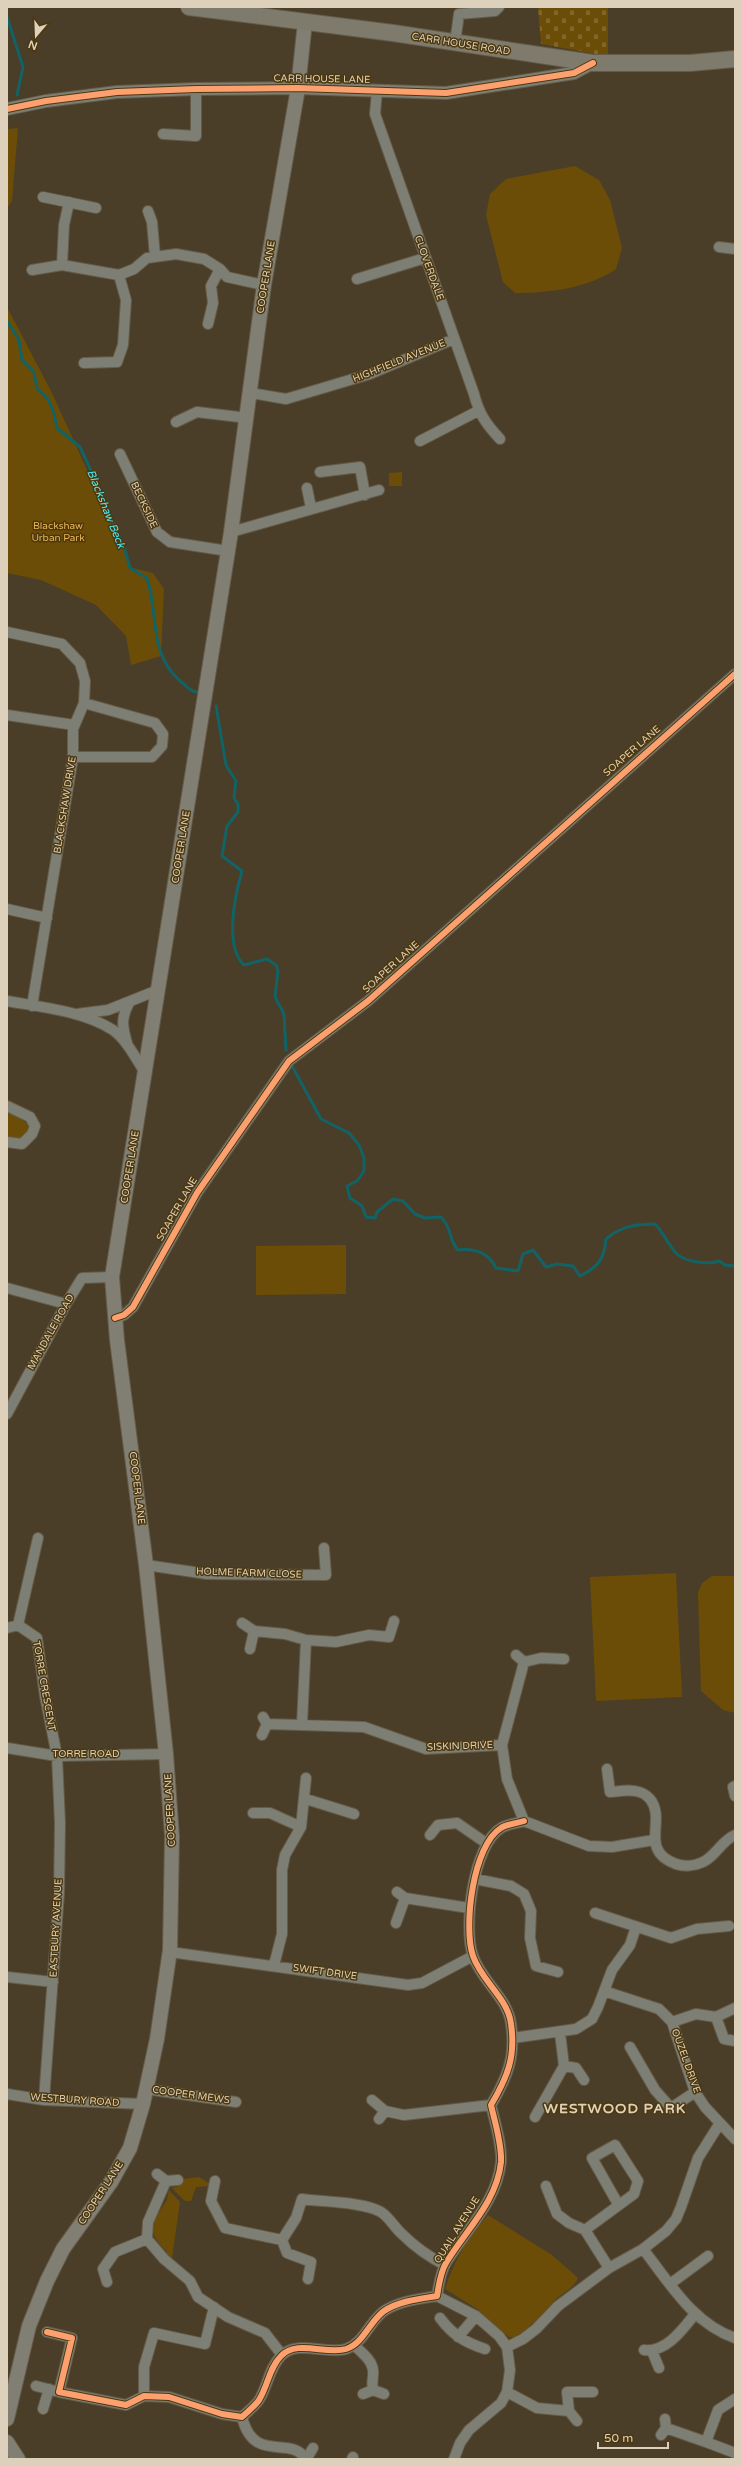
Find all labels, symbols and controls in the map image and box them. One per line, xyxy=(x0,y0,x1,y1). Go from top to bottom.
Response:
north arrow xyxy=(16,16,56,56)
street label: CARR HOUSE ROAD xyxy=(411,30,511,58)
text: N xyxy=(27,37,39,53)
street label: CARR HOUSE LANE xyxy=(273,72,371,86)
street label: CLOVERDALE xyxy=(412,234,446,302)
street label: COOPER LANE xyxy=(254,240,278,314)
street label: HIGHFIELD AVENUE xyxy=(351,337,447,385)
water label: Blackshaw Beck xyxy=(84,468,128,551)
street label: BECKSIDE xyxy=(128,480,160,530)
park label: Blackshaw Urban Park xyxy=(31,520,85,544)
street label: SOAPER LANE xyxy=(601,723,663,779)
street label: BLACKSHAW DRIVE xyxy=(51,756,79,854)
street label: COOPER LANE xyxy=(169,810,193,884)
street label: SOAPER LANE xyxy=(360,939,422,995)
street label: COOPER LANE xyxy=(118,1130,142,1204)
street label: SOAPER LANE xyxy=(154,1175,200,1243)
street label: MANDALE ROAD xyxy=(25,1292,77,1372)
street label: COOPER LANE xyxy=(127,1451,147,1525)
street label: HOLME FARM CLOSE xyxy=(196,1565,302,1581)
street label: TORRE CRESCENT xyxy=(30,1640,58,1732)
street label: SISKIN DRIVE xyxy=(427,1739,493,1753)
street label: TORRE ROAD xyxy=(52,1748,120,1760)
street label: COOPER LANE xyxy=(162,1773,178,1847)
street label: EASTBURY AVENUE xyxy=(47,1878,65,1978)
street label: SWIFT DRIVE xyxy=(292,1962,358,1982)
street label: OUZEL DRIVE xyxy=(669,2027,703,2095)
street label: COOPER MEWS xyxy=(151,2084,231,2106)
street label: WESTBURY ROAD xyxy=(30,2091,120,2109)
district label: WESTWOOD PARK xyxy=(544,2100,686,2117)
street label: COOPER LANE xyxy=(76,2159,126,2227)
street label: QUAIL AVENUE xyxy=(432,2194,482,2266)
scale bar xyxy=(598,2424,668,2450)
text: 50 m xyxy=(604,2431,633,2445)

